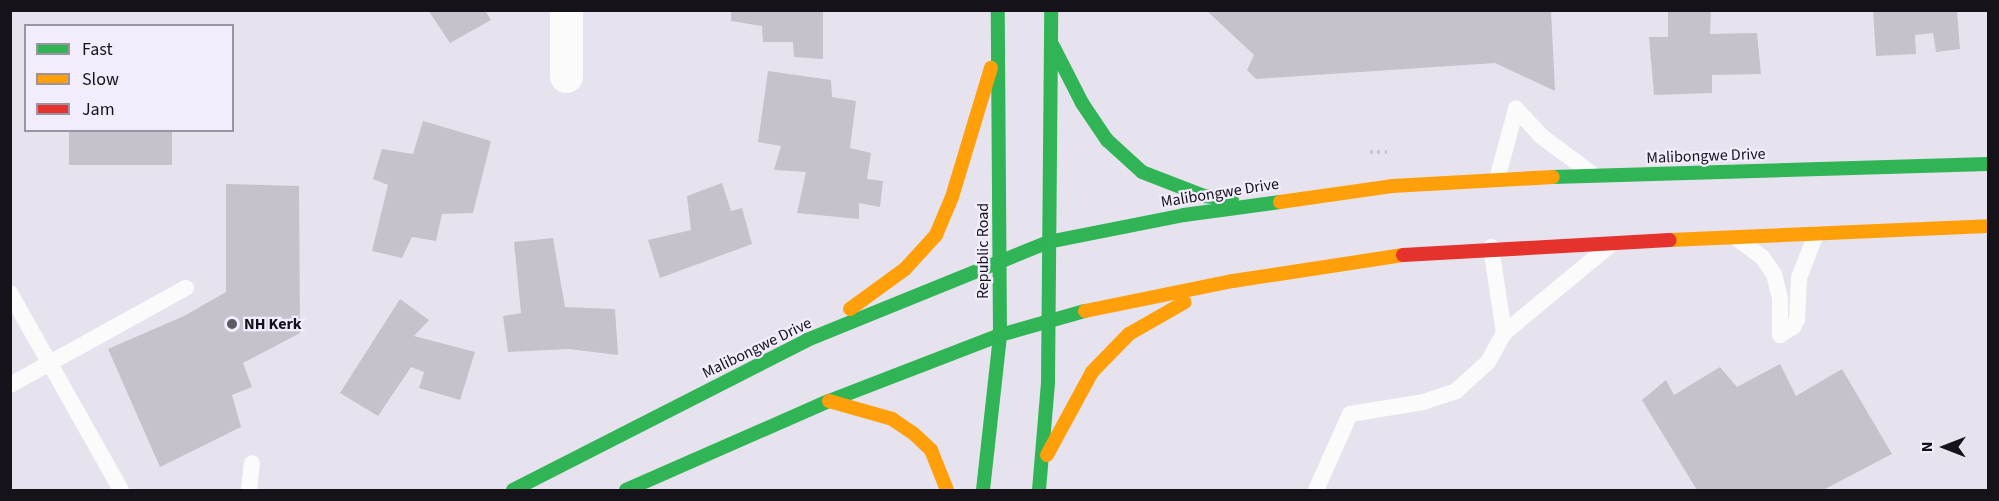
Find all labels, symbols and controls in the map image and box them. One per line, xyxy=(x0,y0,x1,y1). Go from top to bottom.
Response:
legend xyxy=(24,24,234,132)
text: Fast xyxy=(82,37,113,62)
text: Slow xyxy=(82,67,119,92)
text: Jam xyxy=(82,97,115,122)
street label: Malibongwe Drive xyxy=(1646,144,1766,168)
street label: Malibongwe Drive xyxy=(1160,174,1280,212)
street label: Republic Road xyxy=(973,203,993,299)
street label: Malibongwe Drive xyxy=(699,313,815,383)
place label: NH Kerk xyxy=(244,314,302,334)
marker: NH Kerk xyxy=(225,317,239,331)
north arrow xyxy=(1915,417,1975,477)
text: N xyxy=(1916,442,1938,452)

